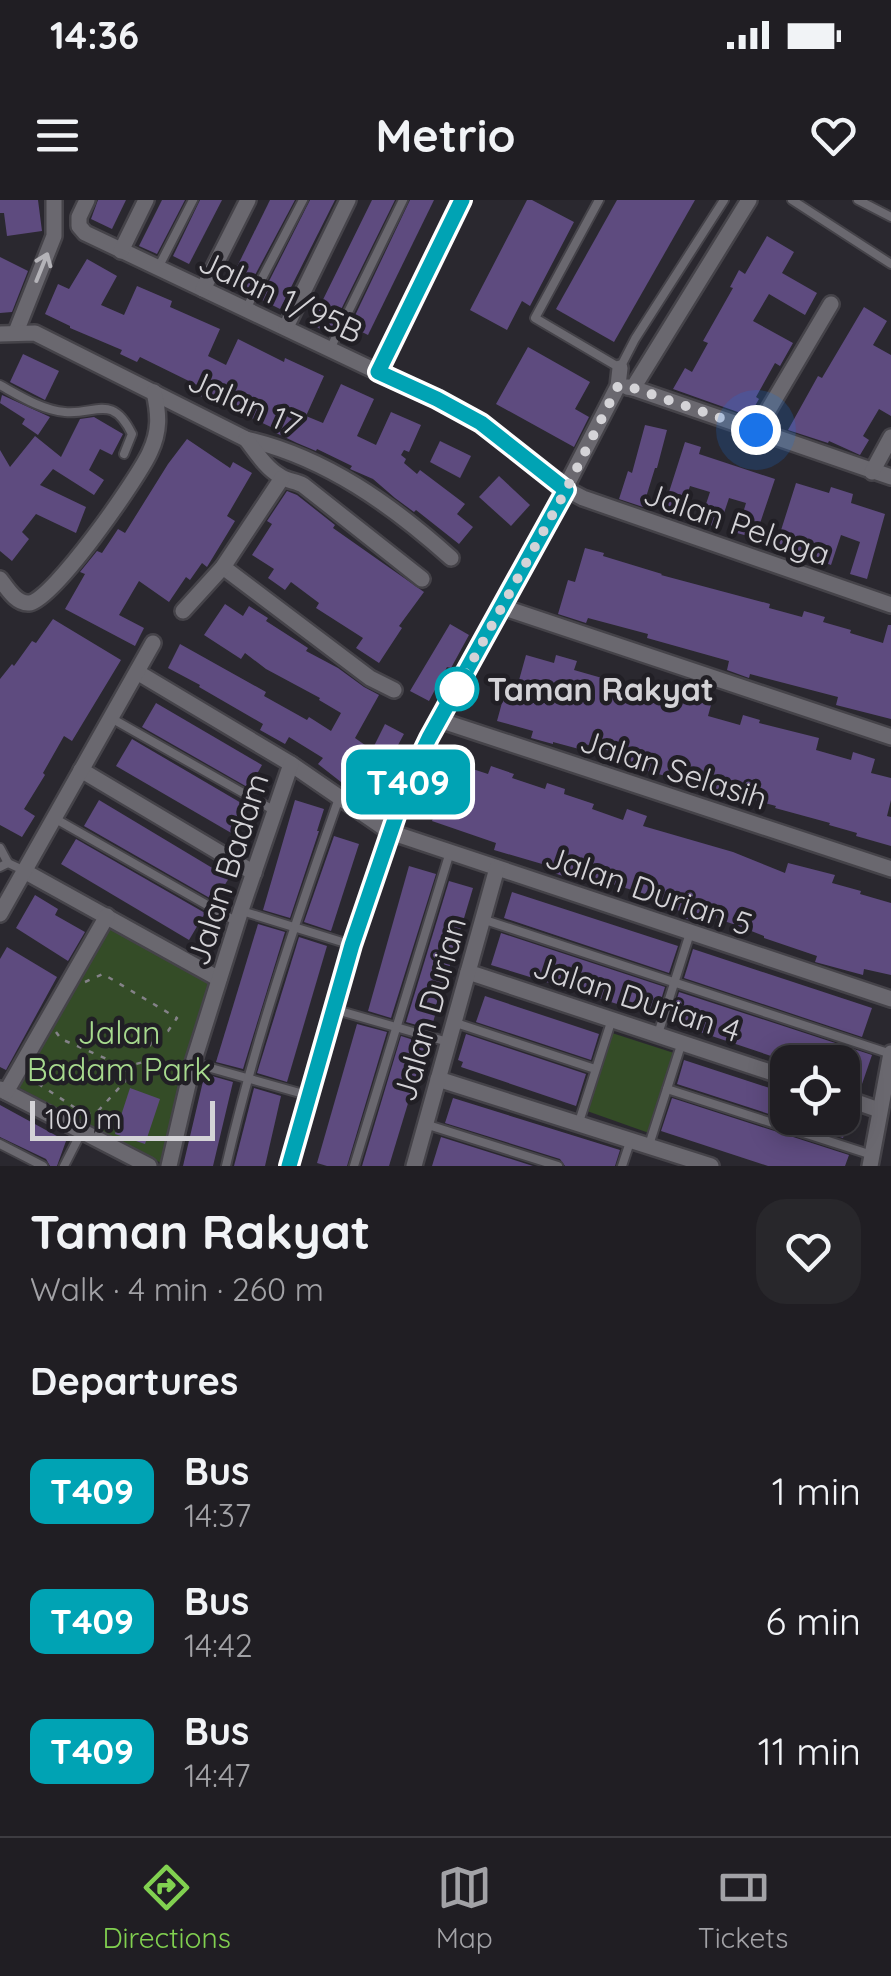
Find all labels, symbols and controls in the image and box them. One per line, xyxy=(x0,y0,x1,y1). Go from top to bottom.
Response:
text: 14:36 xyxy=(50,11,139,59)
text: Metrio xyxy=(375,107,516,163)
icon: menu xyxy=(30,108,85,163)
icon: heart xyxy=(806,108,861,163)
street label: Jalan 1/95B xyxy=(193,241,369,351)
one-way arrow xyxy=(34,252,52,283)
street label: Jalan 17 xyxy=(182,359,308,445)
your location xyxy=(731,405,781,455)
street label: Jalan Pelaga xyxy=(639,472,835,574)
marker: Taman Rakyat xyxy=(436,668,478,710)
place label: Taman Rakyat xyxy=(487,669,714,709)
street label: Jalan Selasih xyxy=(575,720,773,818)
line badge: T409 xyxy=(338,750,478,814)
text: T409 xyxy=(366,760,450,804)
street label: Jalan Badam xyxy=(177,768,277,970)
street label: Jalan Durian 5 xyxy=(540,836,758,944)
street label: Jalan Durian xyxy=(384,912,474,1106)
street label: Jalan Durian 4 xyxy=(528,946,746,1050)
park label: Jalan Badam Park xyxy=(27,1012,211,1089)
map controls xyxy=(770,1045,860,1135)
button: locate xyxy=(770,1045,860,1135)
scale bar xyxy=(30,1096,215,1140)
text: 100 m xyxy=(45,1101,122,1136)
button: heart xyxy=(756,1199,861,1304)
text: Taman Rakyat xyxy=(30,1201,370,1261)
text: Walk · 4 min · 260 m xyxy=(30,1269,324,1309)
text: Departures xyxy=(30,1357,238,1405)
text: Bus xyxy=(184,1447,249,1495)
text: 1 min xyxy=(772,1467,861,1515)
text: T409 xyxy=(50,1469,134,1513)
text: 14:37 xyxy=(184,1495,251,1535)
text: Bus xyxy=(184,1577,249,1625)
text: 6 min xyxy=(765,1597,861,1645)
text: T409 xyxy=(50,1599,134,1643)
text: 14:42 xyxy=(184,1625,253,1665)
text: Bus xyxy=(184,1707,249,1755)
text: 11 min xyxy=(758,1727,861,1775)
text: T409 xyxy=(50,1729,134,1773)
text: 14:47 xyxy=(184,1755,250,1795)
tab: Directions xyxy=(102,1860,231,1955)
tab: Map xyxy=(436,1860,493,1955)
tab: Tickets xyxy=(698,1860,789,1955)

